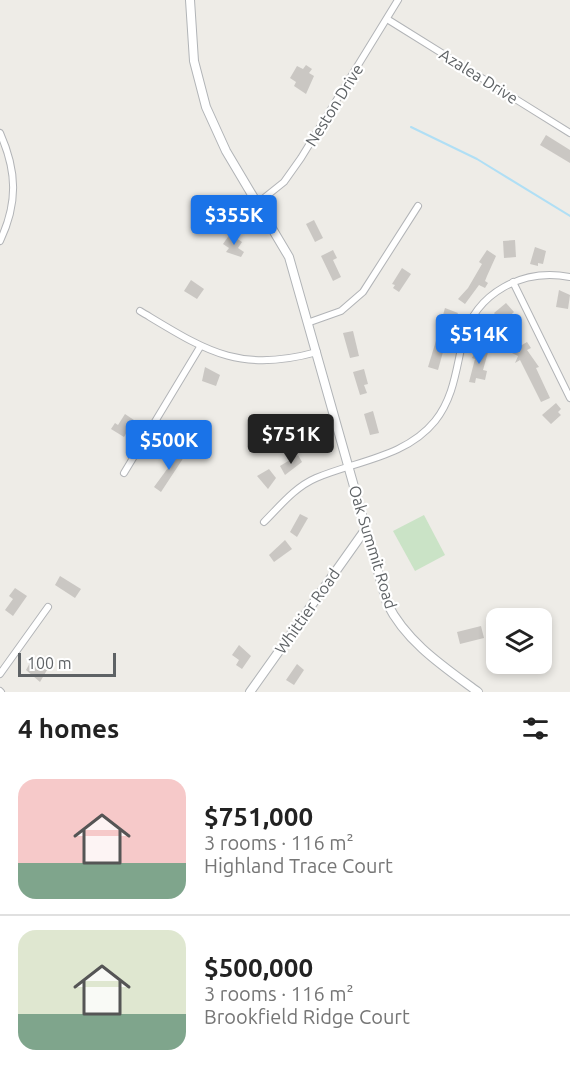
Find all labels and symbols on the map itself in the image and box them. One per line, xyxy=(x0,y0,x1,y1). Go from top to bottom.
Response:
street label: Azalea Drive xyxy=(437,45,521,107)
street label: Neston Drive xyxy=(302,61,366,149)
pin: $355K xyxy=(192,195,276,246)
pin: $514K xyxy=(437,314,521,365)
pin: $751K xyxy=(249,414,333,465)
pin: $500K xyxy=(127,420,211,471)
street label: Oak Summit Road xyxy=(346,483,400,611)
street label: Whittier Road xyxy=(271,565,343,657)
scale bar xyxy=(18,650,116,678)

